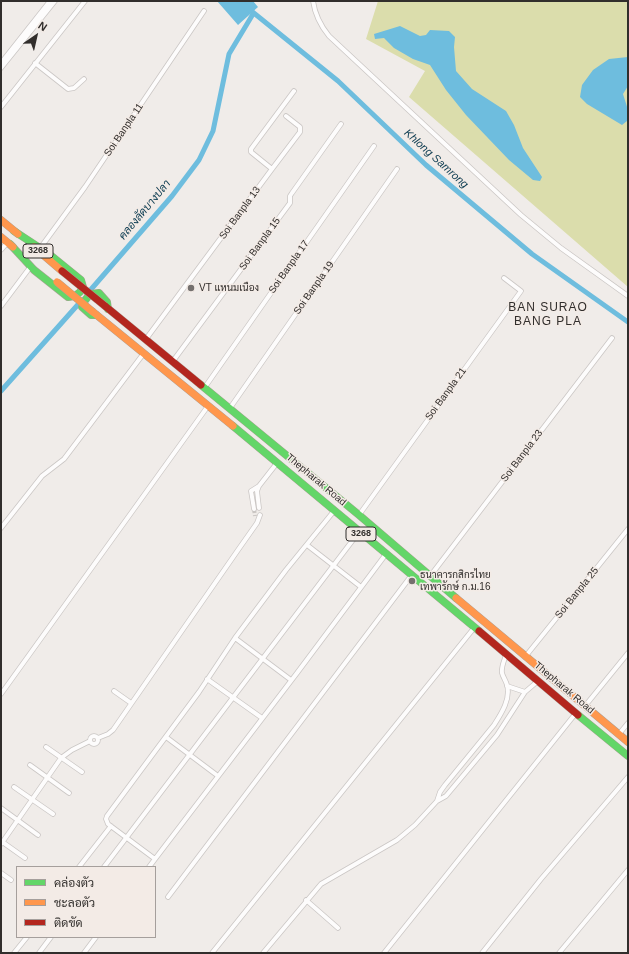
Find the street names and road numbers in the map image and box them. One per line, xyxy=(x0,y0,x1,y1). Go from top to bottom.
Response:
street label: Soi Banpla 11 xyxy=(102,101,146,159)
street label: Soi Banpla 13 xyxy=(217,184,263,242)
street label: Soi Banpla 15 xyxy=(237,215,283,273)
street label: Soi Banpla 17 xyxy=(266,238,312,296)
road number: 3268 xyxy=(23,244,53,258)
street label: Soi Banpla 19 xyxy=(291,259,337,317)
street label: Soi Banpla 21 xyxy=(423,365,469,423)
street label: Soi Banpla 23 xyxy=(498,428,546,484)
street label: Thepharak Road xyxy=(284,451,348,509)
road number: 3268 xyxy=(346,527,376,541)
street label: Soi Banpla 25 xyxy=(553,565,601,621)
street label: Thepharak Road xyxy=(532,659,596,717)

